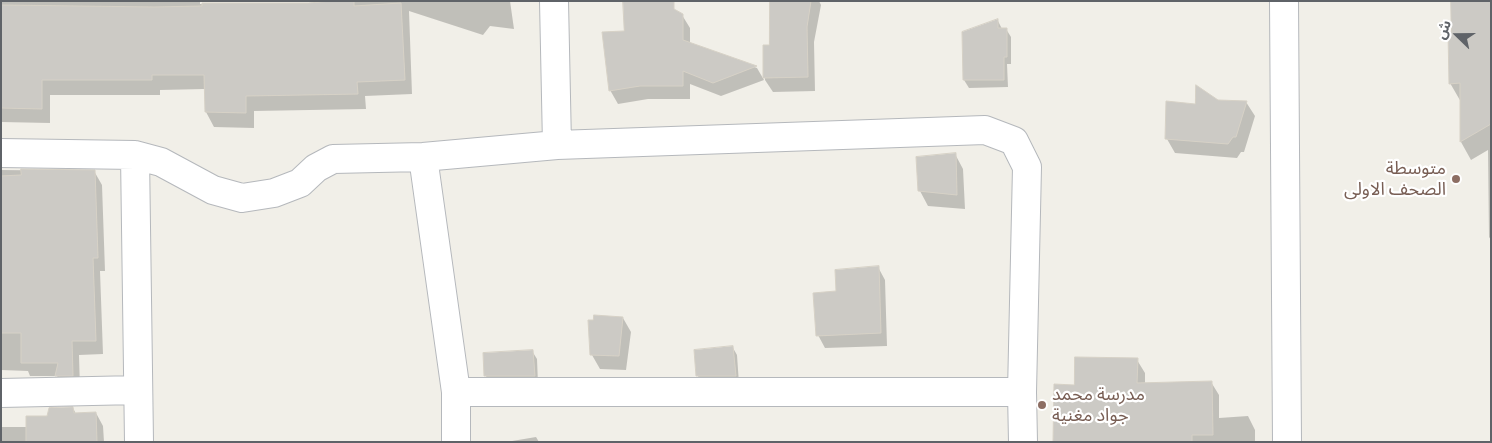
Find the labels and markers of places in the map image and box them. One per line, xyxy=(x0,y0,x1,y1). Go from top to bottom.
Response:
place label: متوسطة الصحف الاولى xyxy=(1344,158,1446,200)
marker: متوسطة الصحف الاولى xyxy=(1450,173,1462,185)
place label: مدرسة محمد جواد مغنية xyxy=(1052,384,1145,426)
marker: مدرسة محمد جواد مغنية xyxy=(1036,399,1048,411)

